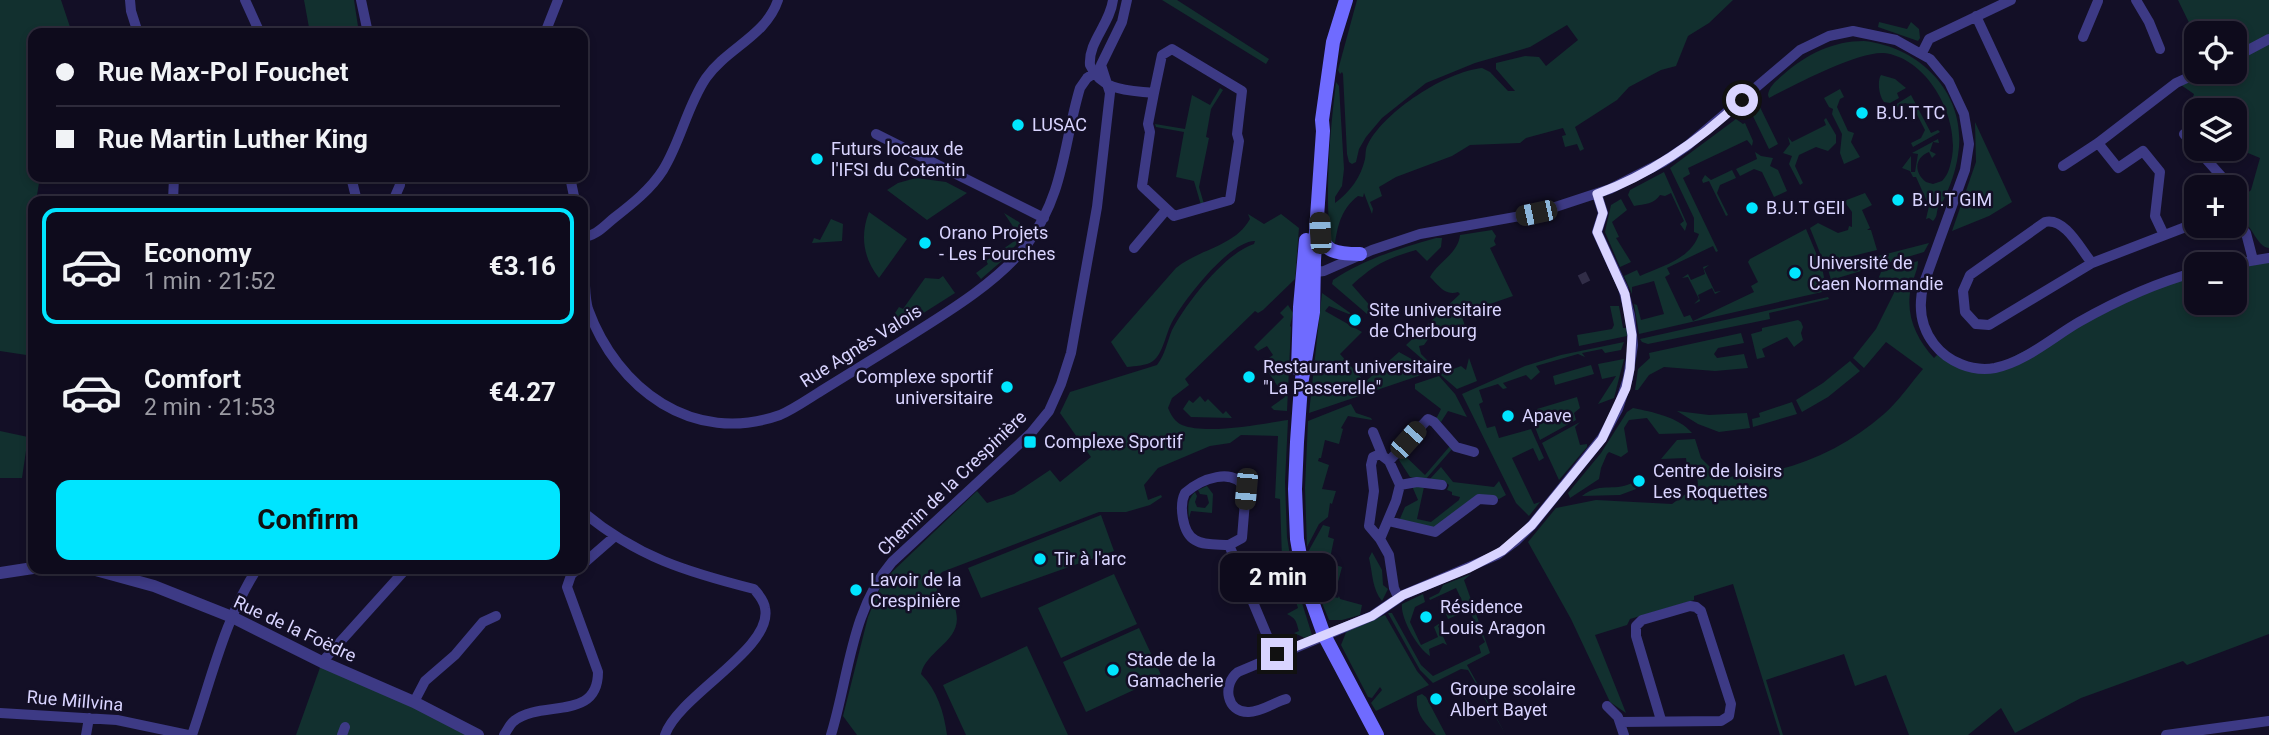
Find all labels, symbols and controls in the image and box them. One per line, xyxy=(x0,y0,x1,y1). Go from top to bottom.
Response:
map controls xyxy=(2184,21,2247,315)
button: locate xyxy=(2184,21,2247,84)
text: Rue Max-Pol Fouchet xyxy=(98,57,349,87)
route start xyxy=(1726,84,1758,116)
button: layers xyxy=(2184,98,2247,161)
place label: B.U.T TC xyxy=(1876,102,1945,123)
marker: B.U.T TC xyxy=(1854,105,1870,121)
place label: LUSAC xyxy=(1032,114,1087,135)
marker: LUSAC xyxy=(1010,117,1026,133)
text: Rue Martin Luther King xyxy=(98,124,368,154)
place label: Futurs locaux de l'IFSI du Cotentin xyxy=(831,138,966,180)
marker: Futurs locaux de l'IFSI du Cotentin xyxy=(809,151,825,167)
button: + xyxy=(2184,175,2247,238)
place label: B.U.T GIM xyxy=(1912,189,1992,210)
marker: B.U.T GIM xyxy=(1890,192,1906,208)
place label: B.U.T GEII xyxy=(1766,197,1846,218)
car xyxy=(1514,198,1559,228)
marker: B.U.T GEII xyxy=(1744,200,1760,216)
car xyxy=(1309,211,1332,255)
place label: Orano Projets - Les Fourches xyxy=(939,222,1056,264)
icon: car xyxy=(60,235,123,298)
marker: Orano Projets - Les Fourches xyxy=(917,235,933,251)
text: Economy xyxy=(144,238,251,268)
text: €3.16 xyxy=(489,251,556,281)
place label: Université de Caen Normandie xyxy=(1809,252,1943,294)
button: − xyxy=(2184,252,2247,315)
marker: Université de Caen Normandie xyxy=(1787,265,1803,281)
text: 1 min · 21:52 xyxy=(144,268,276,295)
place label: Site universitaire de Cherbourg xyxy=(1369,299,1502,341)
street label: Rue Agnès Valois xyxy=(796,300,925,391)
marker: Site universitaire de Cherbourg xyxy=(1347,312,1363,328)
place label: Restaurant universitaire "La Passerelle" xyxy=(1263,356,1452,398)
icon: car xyxy=(60,361,123,424)
text: Comfort xyxy=(144,364,241,394)
place label: Complexe sportif universitaire xyxy=(856,366,994,408)
marker: Restaurant universitaire "La Passerelle" xyxy=(1241,369,1257,385)
text: €4.27 xyxy=(489,377,556,407)
marker: Complexe sportif universitaire xyxy=(999,379,1015,395)
text: 2 min · 21:53 xyxy=(144,394,276,421)
place label: Apave xyxy=(1522,405,1572,426)
street label: Chemin de la Crespinière xyxy=(873,406,1030,559)
marker: Apave xyxy=(1500,408,1516,424)
car xyxy=(1387,417,1430,463)
place label: Complexe Sportif xyxy=(1044,431,1183,452)
marker: Complexe Sportif xyxy=(1022,434,1038,450)
place label: Centre de loisirs Les Roquettes xyxy=(1653,460,1782,502)
car xyxy=(1234,467,1259,511)
marker: Centre de loisirs Les Roquettes xyxy=(1631,473,1647,489)
button: Confirm xyxy=(56,480,560,560)
place label: Tir à l'arc xyxy=(1054,548,1126,569)
marker: Tir à l'arc xyxy=(1032,551,1048,567)
callout: 2 min xyxy=(1219,552,1335,602)
text: 2 min xyxy=(1249,564,1307,591)
place label: Lavoir de la Crespinière xyxy=(870,569,961,611)
marker: Lavoir de la Crespinière xyxy=(848,582,864,598)
street label: Rue de la Foëdre xyxy=(230,591,360,666)
place label: Résidence Louis Aragon xyxy=(1440,596,1546,638)
marker: Résidence Louis Aragon xyxy=(1418,609,1434,625)
route end xyxy=(1261,638,1293,670)
place label: Stade de la Gamacherie xyxy=(1127,649,1224,691)
marker: Stade de la Gamacherie xyxy=(1105,662,1121,678)
place label: Groupe scolaire Albert Bayet xyxy=(1450,678,1576,720)
street label: Rue Millvina xyxy=(26,686,124,715)
marker: Groupe scolaire Albert Bayet xyxy=(1428,691,1444,707)

